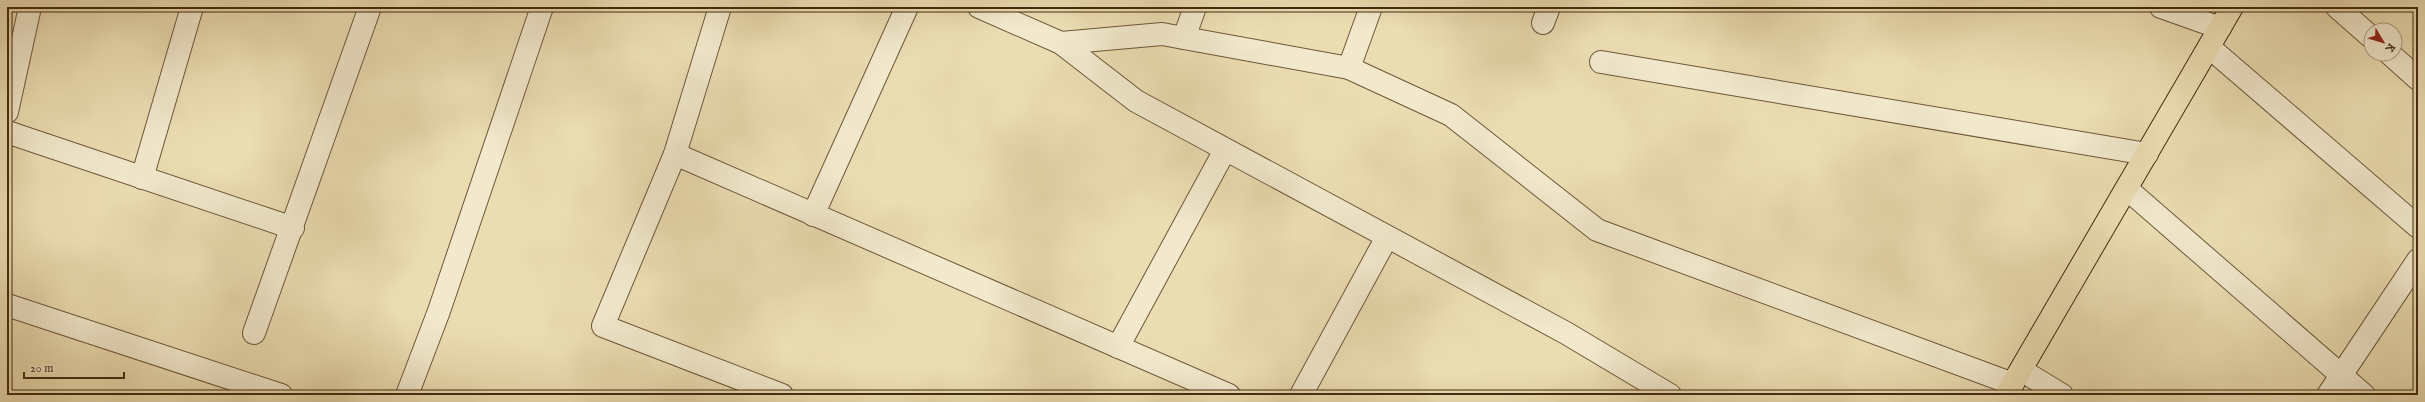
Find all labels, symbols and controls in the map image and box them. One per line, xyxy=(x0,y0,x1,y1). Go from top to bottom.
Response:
north arrow xyxy=(2363,22,2403,62)
text: K xyxy=(2381,40,2398,56)
scale bar xyxy=(24,354,124,380)
text: 20 m xyxy=(30,361,53,376)

